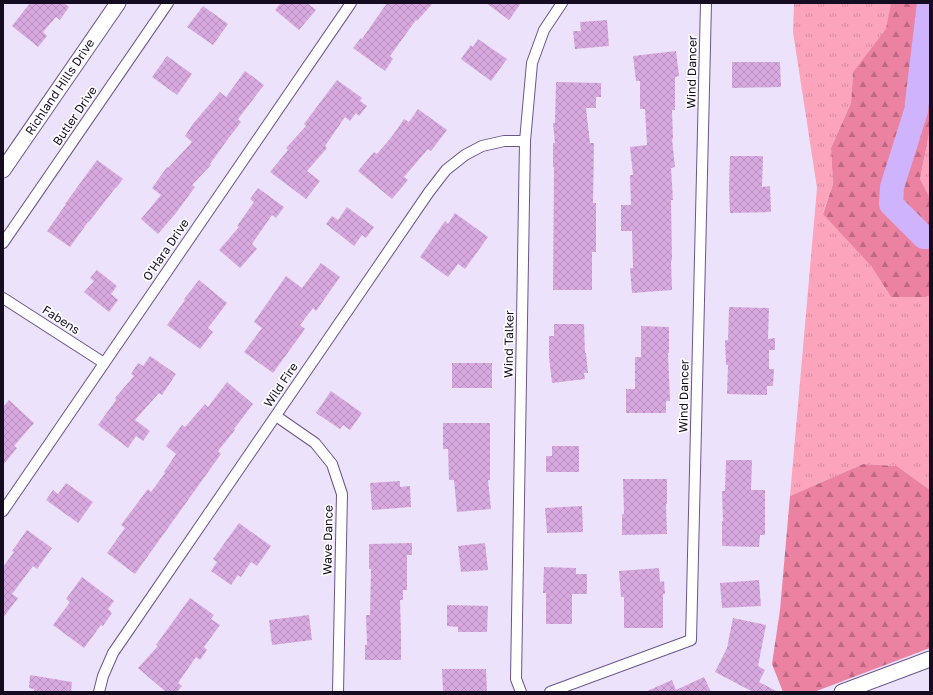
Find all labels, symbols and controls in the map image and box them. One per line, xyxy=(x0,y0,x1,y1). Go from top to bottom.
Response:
street label: Wind Dancer xyxy=(683,35,700,109)
street label: Richland Hills Drive xyxy=(22,36,97,138)
street label: Butler Drive xyxy=(49,83,100,148)
street label: O'Hara Drive xyxy=(139,216,192,284)
street label: Fabens xyxy=(40,302,83,337)
street label: Wind Talker xyxy=(500,310,517,378)
street label: Wild Fire xyxy=(260,359,301,410)
street label: Wind Dancer xyxy=(675,359,692,433)
street label: Wave Dance xyxy=(319,505,336,575)

